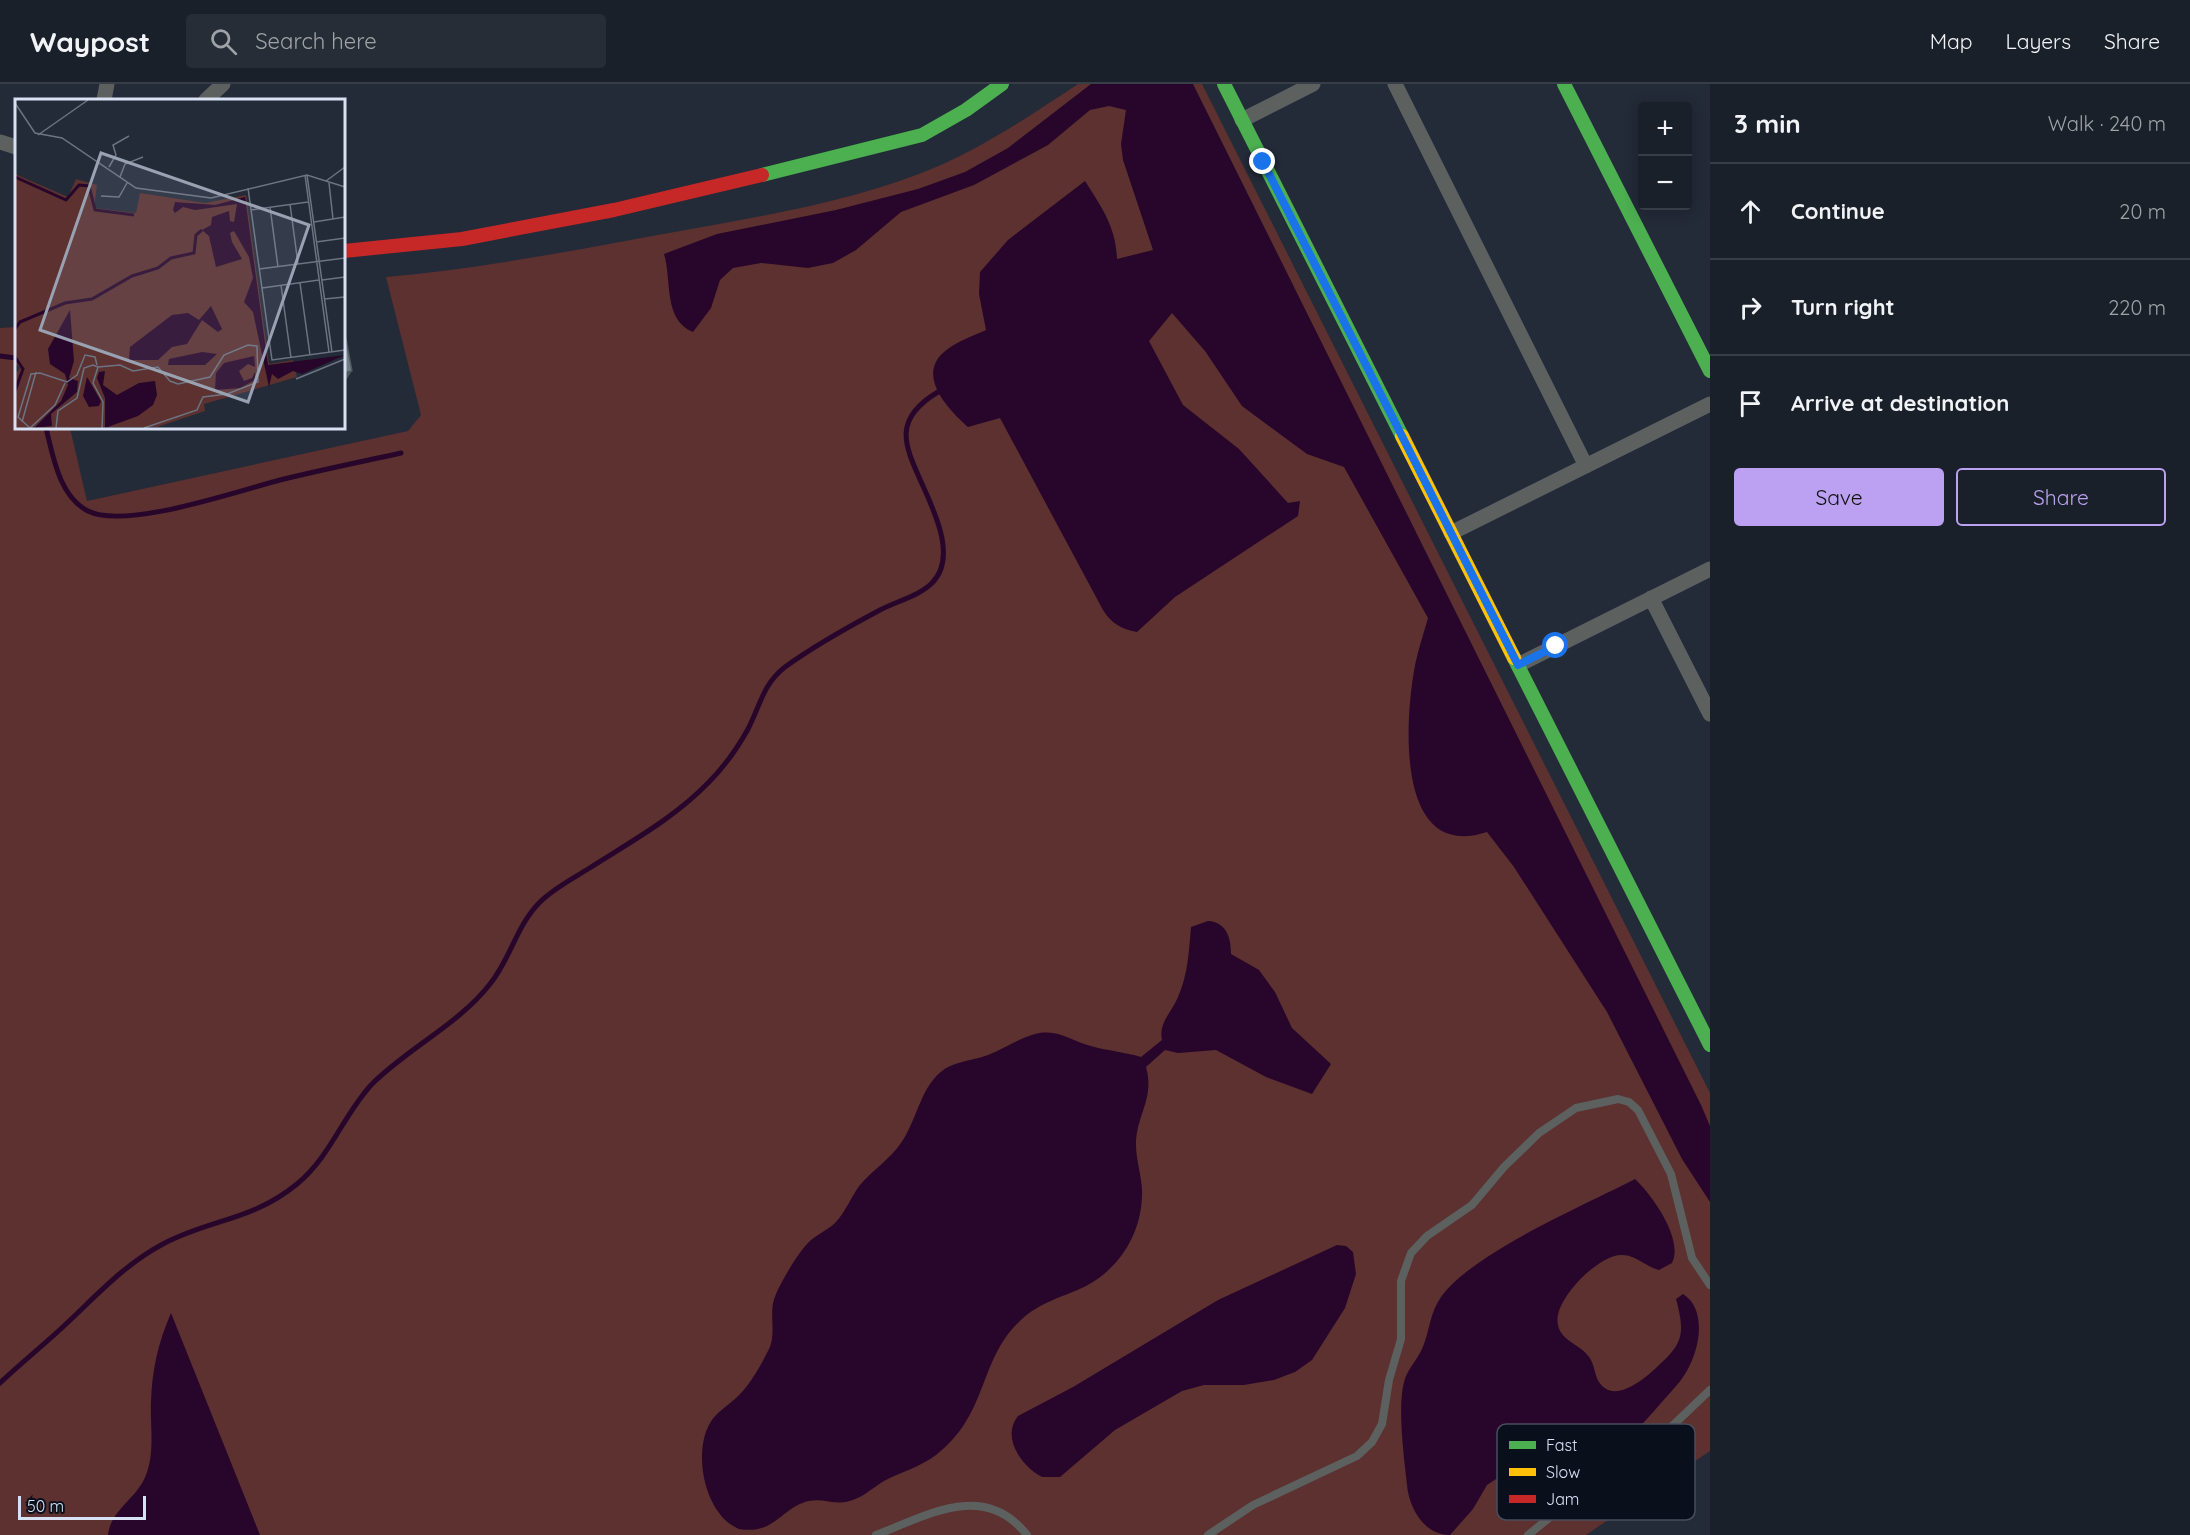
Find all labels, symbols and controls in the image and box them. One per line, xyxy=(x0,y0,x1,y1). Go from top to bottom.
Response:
search box xyxy=(186,14,606,68)
text: Waypost xyxy=(30,24,150,59)
icon: search xyxy=(207,25,240,58)
text: Search here xyxy=(255,27,377,55)
text: Map xyxy=(1930,28,1973,54)
text: Layers xyxy=(2006,28,2071,54)
text: Share xyxy=(2104,28,2160,54)
inset map xyxy=(15,99,345,429)
map controls xyxy=(1638,102,1692,210)
button: + xyxy=(1638,102,1692,156)
text: 3 min xyxy=(1734,107,1801,140)
text: Walk · 240 m xyxy=(2048,111,2166,136)
route end xyxy=(1249,148,1275,174)
button: − xyxy=(1638,156,1692,210)
icon: ahead xyxy=(1734,195,1767,228)
text: Continue xyxy=(1791,197,1885,225)
text: 20 m xyxy=(2119,199,2166,224)
icon: right xyxy=(1734,291,1767,324)
text: Turn right xyxy=(1791,293,1895,321)
text: 220 m xyxy=(2108,295,2166,320)
icon: arrive xyxy=(1734,387,1767,420)
text: Arrive at destination xyxy=(1791,389,2009,417)
button: Save xyxy=(1734,468,1944,526)
button: Share xyxy=(1956,468,2166,526)
route start xyxy=(1542,632,1568,658)
legend xyxy=(1497,1424,1695,1520)
text: Fast xyxy=(1546,1435,1577,1455)
text: Slow xyxy=(1546,1462,1580,1482)
text: Jam xyxy=(1546,1489,1579,1509)
scale bar xyxy=(18,1493,146,1520)
text: 50 m xyxy=(27,1496,64,1516)

